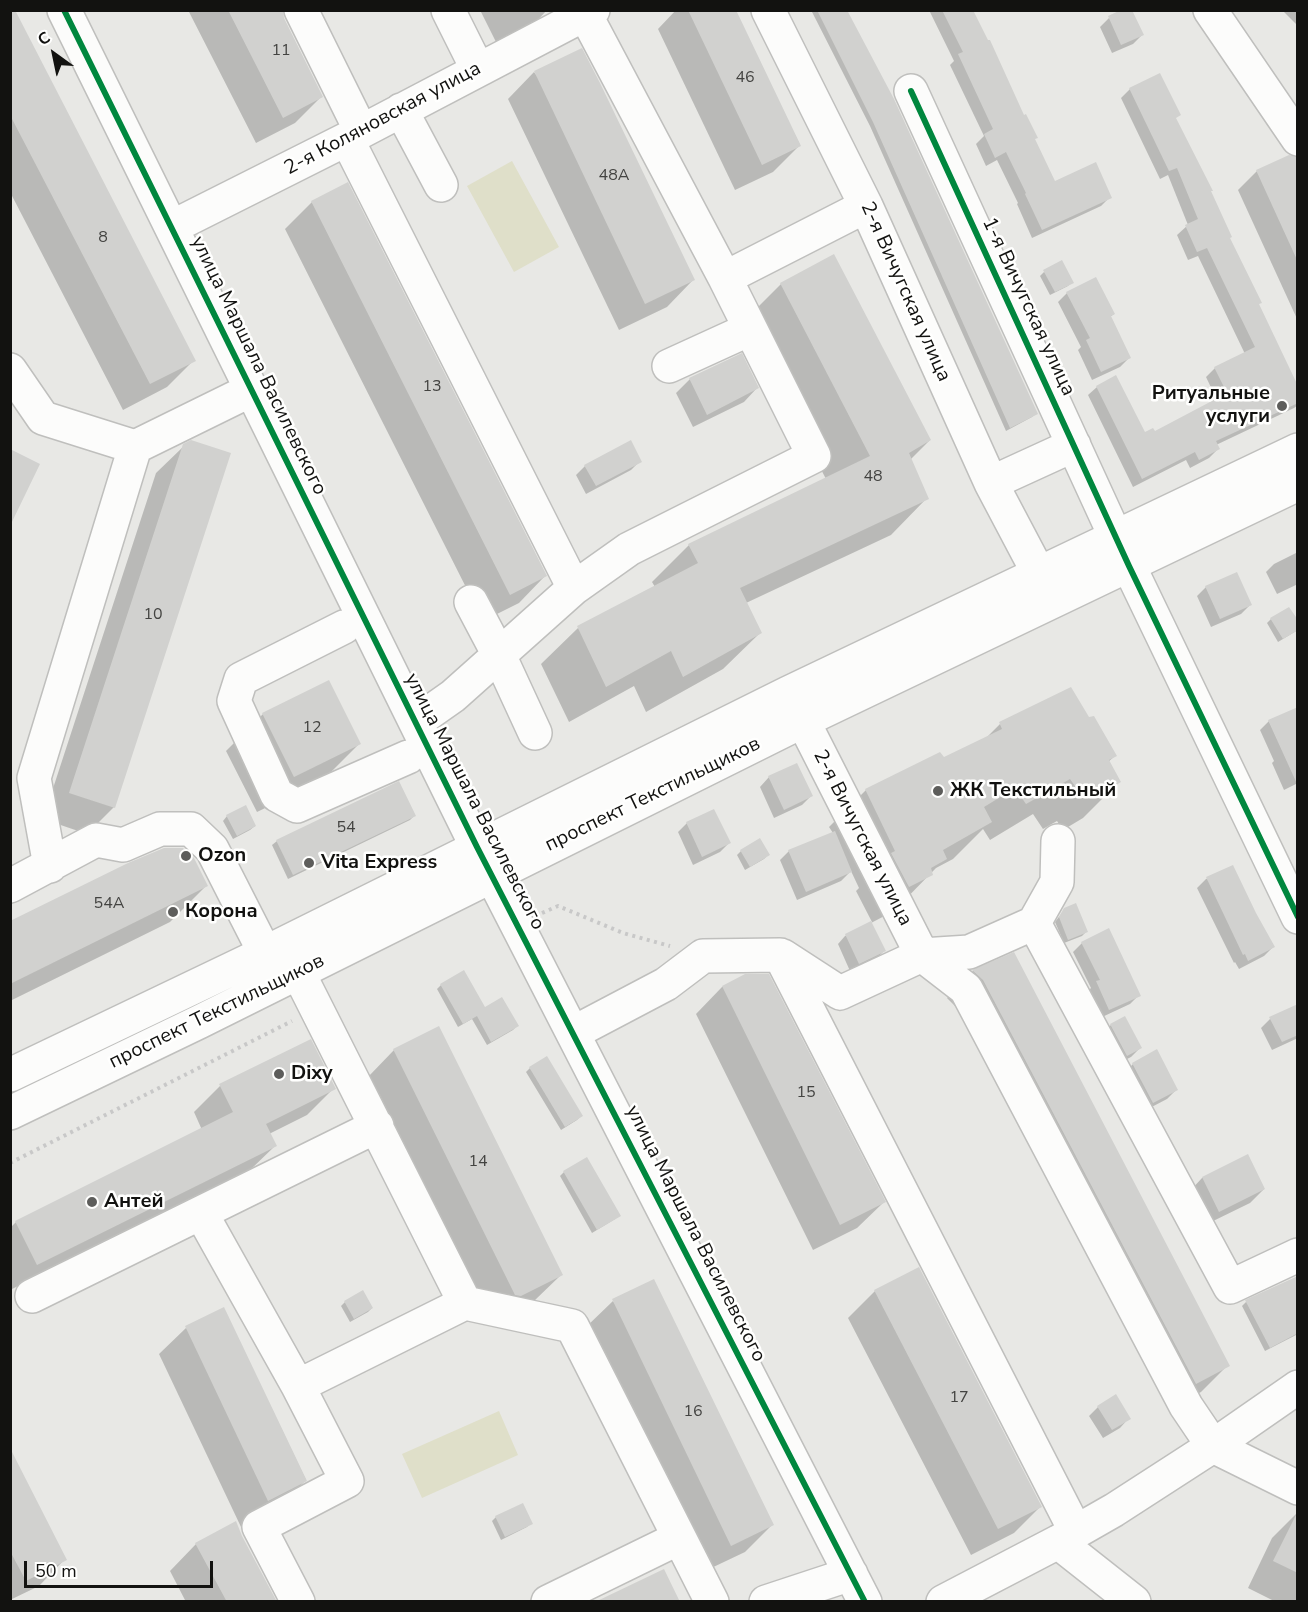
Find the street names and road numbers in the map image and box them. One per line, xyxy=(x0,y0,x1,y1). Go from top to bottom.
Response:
street label: 2-я Коляновская улица xyxy=(281,57,485,181)
street label: 2-я Вичугская улица xyxy=(855,198,955,386)
street label: 1-я Вичугская улица xyxy=(976,214,1080,400)
street label: улица Маршала Василевского xyxy=(185,233,331,499)
street label: улица Маршала Василевского xyxy=(399,670,549,934)
street label: проспект Текстильщиков xyxy=(541,732,765,858)
street label: 2-я Вичугская улица xyxy=(807,746,917,930)
street label: проспект Текстильщиков xyxy=(105,949,329,1075)
street label: улица Маршала Василевского xyxy=(620,1102,770,1366)

